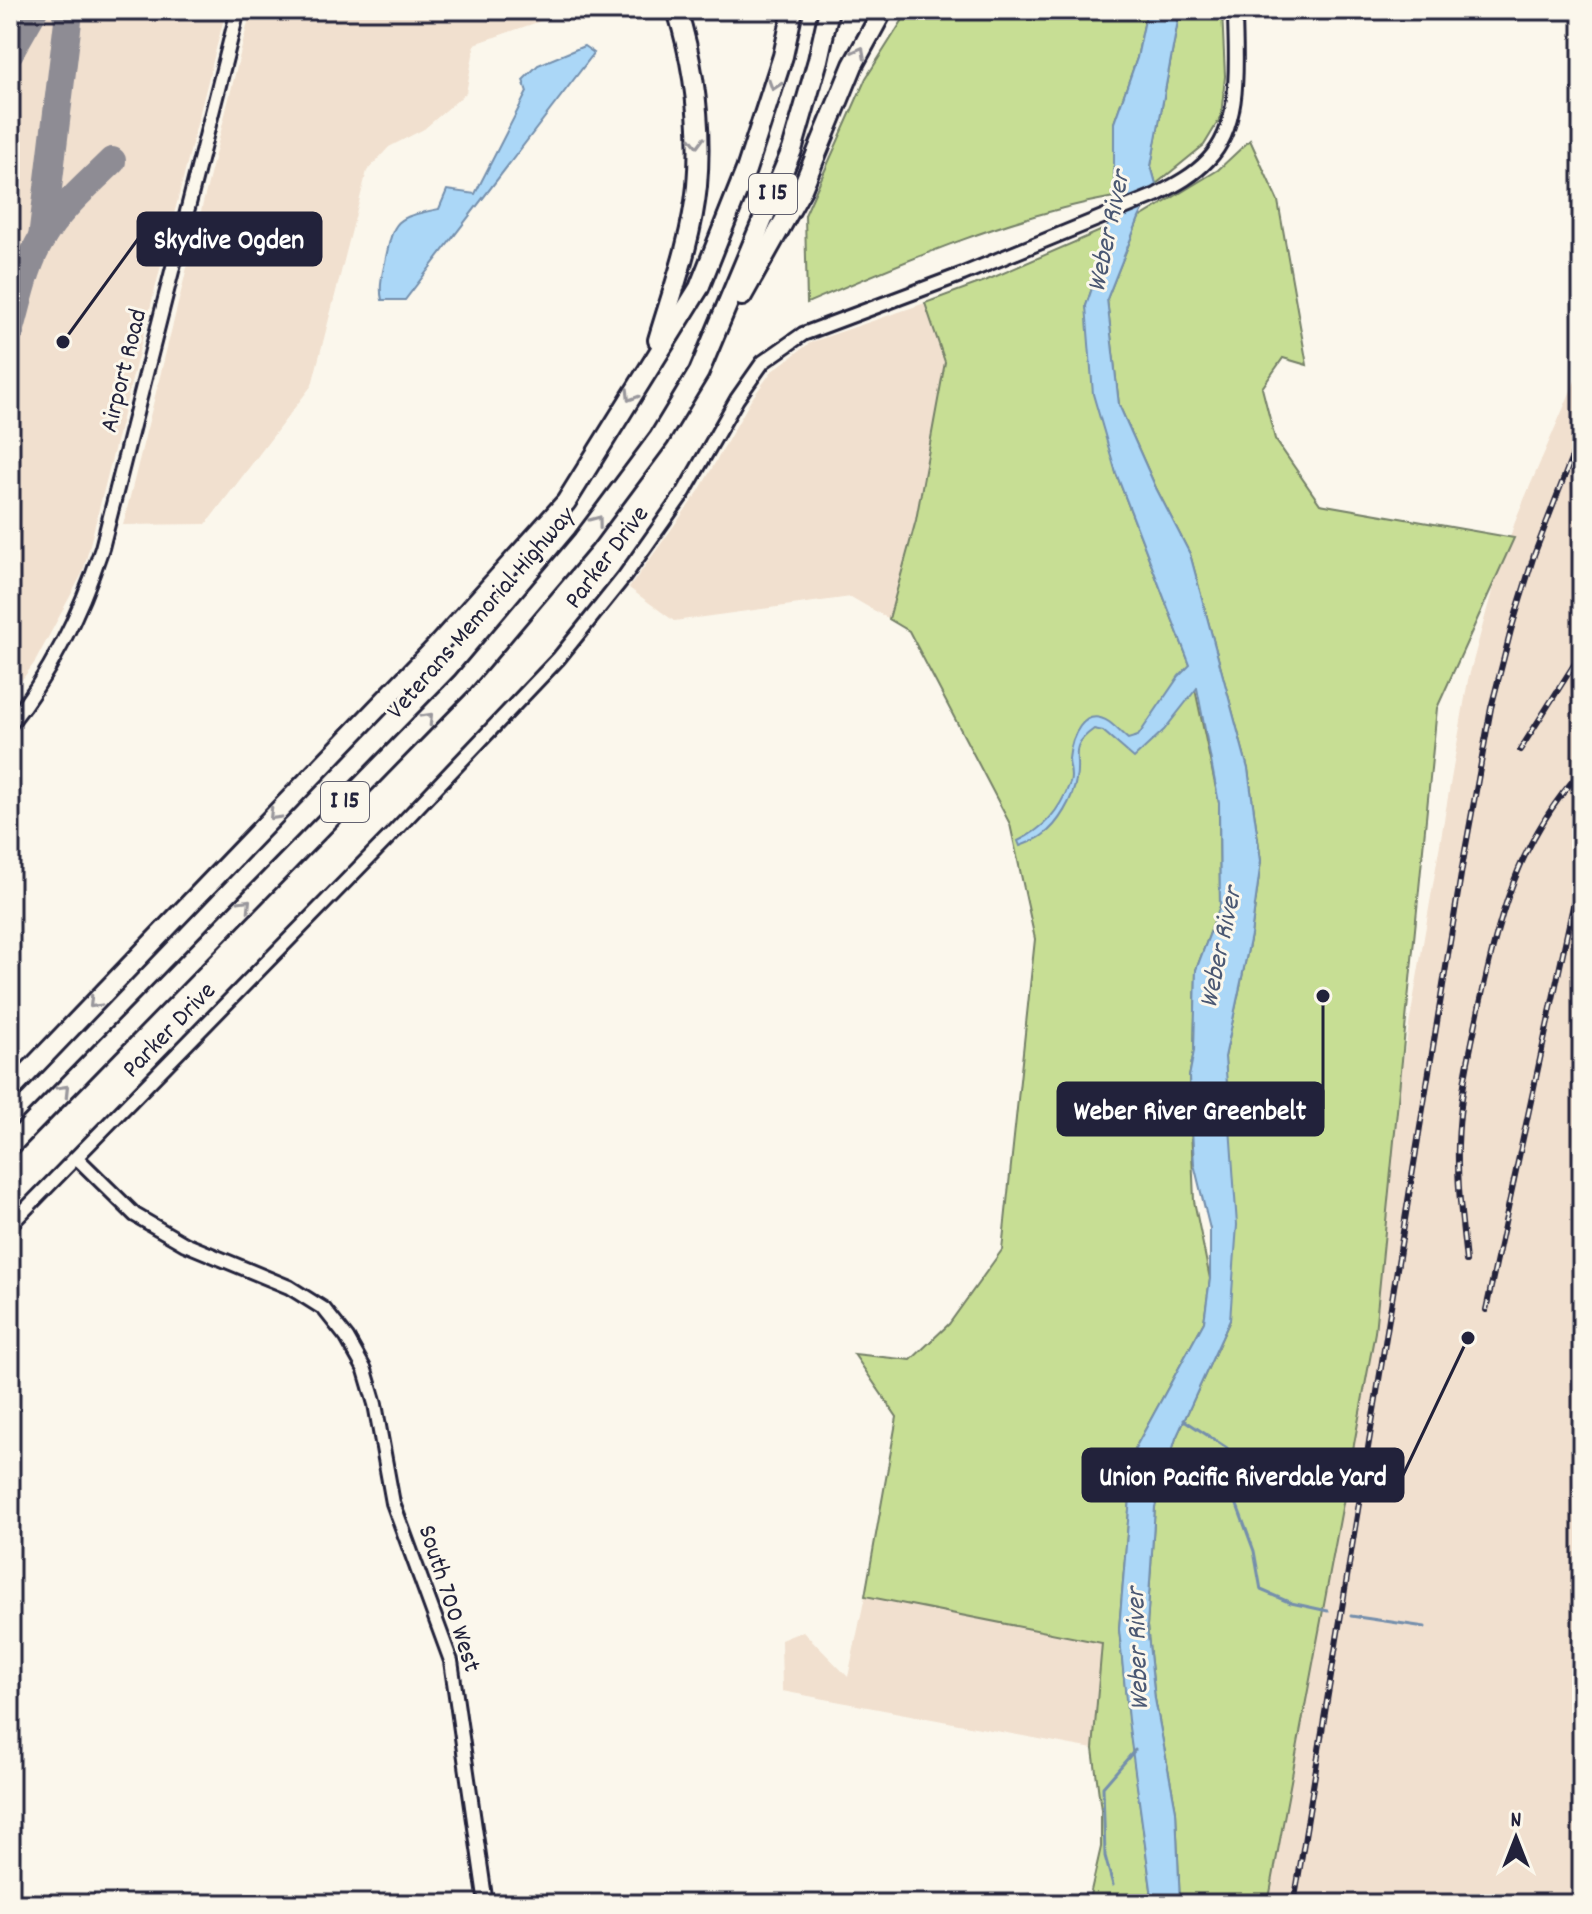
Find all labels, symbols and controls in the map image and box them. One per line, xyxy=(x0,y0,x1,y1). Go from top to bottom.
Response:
one-way arrow xyxy=(851,46,866,61)
one-way arrow xyxy=(767,78,783,92)
one-way arrow xyxy=(688,136,705,149)
water label: Weber River xyxy=(1079,164,1144,296)
road number: I 15 xyxy=(749,174,797,214)
callout: Skydive Ogden xyxy=(138,213,321,265)
text: Skydive Ogden xyxy=(154,223,304,263)
street label: Airport Road xyxy=(92,305,158,437)
one-way arrow xyxy=(625,387,641,402)
street label: Parker Drive xyxy=(557,498,659,618)
street label: Veterans Memorial Highway xyxy=(379,499,585,729)
one-way arrow xyxy=(587,515,602,530)
one-way arrow xyxy=(418,713,433,727)
road number: I 15 xyxy=(321,782,369,822)
one-way arrow xyxy=(269,806,283,821)
water label: Weber River xyxy=(1191,880,1256,1012)
one-way arrow xyxy=(237,899,251,913)
street label: Parker Drive xyxy=(115,974,225,1088)
one-way arrow xyxy=(89,994,103,1008)
callout: Weber River Greenbelt xyxy=(1058,1083,1323,1135)
one-way arrow xyxy=(55,1085,69,1099)
text: Weber River Greenbelt xyxy=(1074,1094,1307,1134)
callout: Union Pacific Riverdale Yard xyxy=(1083,1449,1403,1501)
text: Union Pacific Riverdale Yard xyxy=(1099,1460,1387,1500)
street label: South 700 West xyxy=(407,1521,489,1678)
water label: Weber River xyxy=(1118,1583,1162,1711)
north arrow xyxy=(1476,1798,1556,1878)
text: N xyxy=(1511,1806,1522,1837)

